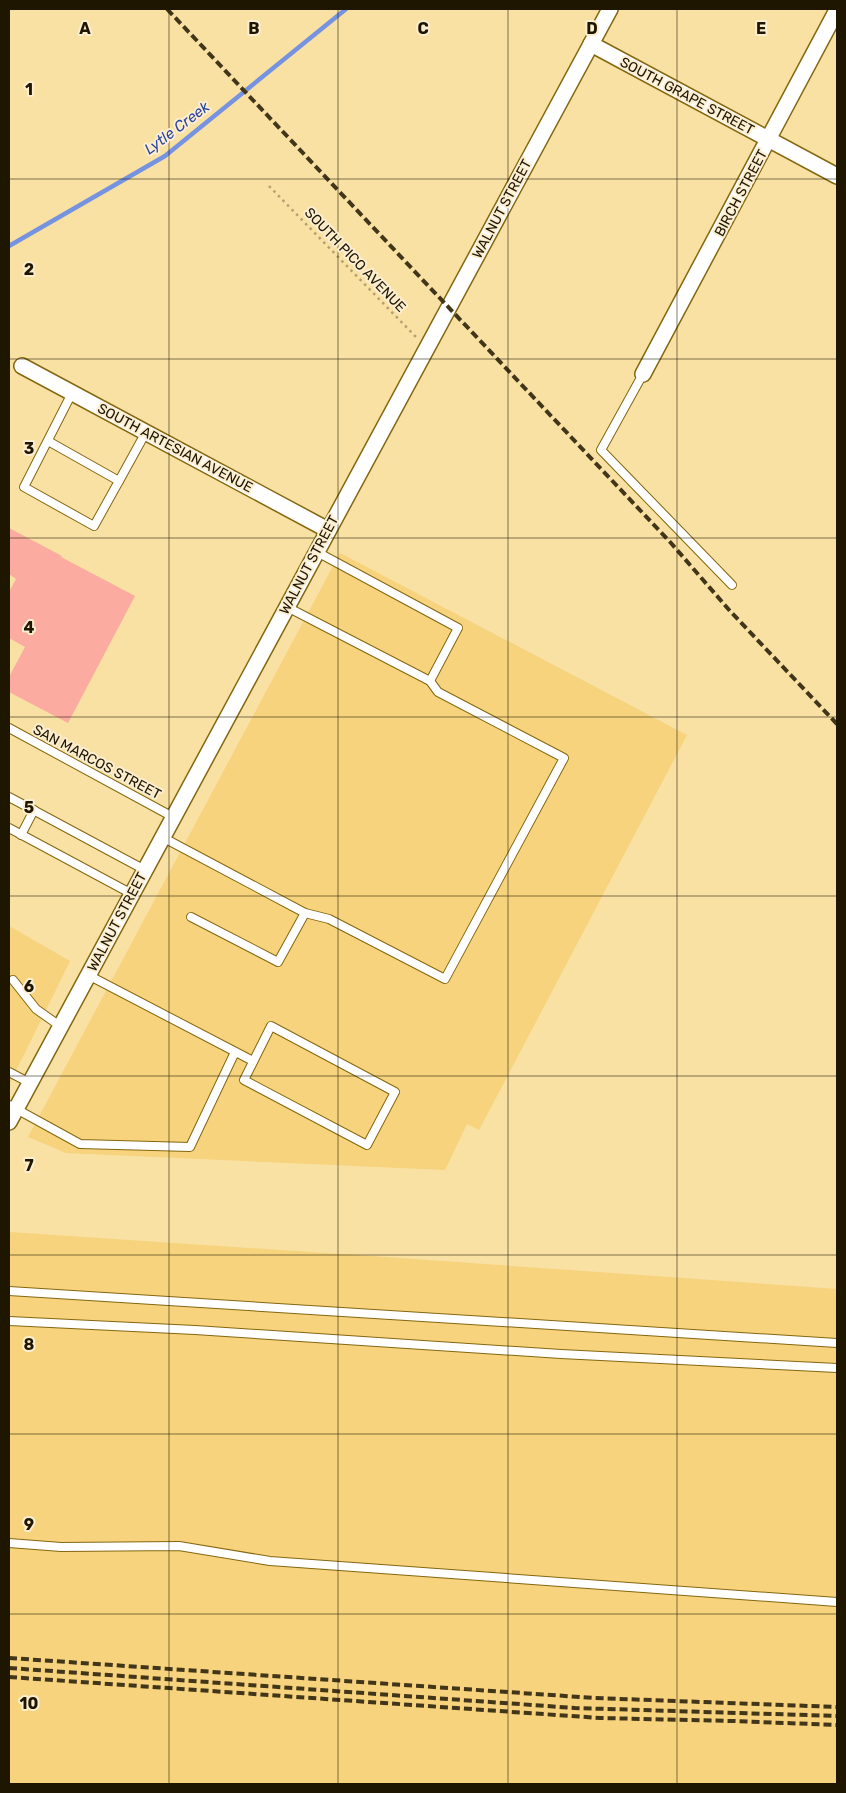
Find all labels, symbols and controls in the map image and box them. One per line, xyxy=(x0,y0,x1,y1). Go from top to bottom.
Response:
text: A xyxy=(79,19,91,38)
text: B xyxy=(248,19,260,38)
text: C xyxy=(417,19,429,38)
text: D xyxy=(586,19,598,38)
text: E xyxy=(756,19,766,38)
street label: SOUTH GRAPE STREET xyxy=(617,53,757,139)
text: 1 xyxy=(25,80,33,99)
water label: Lytle Creek xyxy=(141,98,213,158)
street label: BIRCH STREET xyxy=(711,147,771,239)
street label: WALNUT STREET xyxy=(469,157,535,261)
street label: SOUTH PICO AVENUE xyxy=(301,204,409,316)
text: 2 xyxy=(24,260,34,279)
street label: SOUTH ARTESIAN AVENUE xyxy=(95,400,255,496)
text: 3 xyxy=(24,439,34,458)
street label: WALNUT STREET xyxy=(276,513,342,617)
text: 4 xyxy=(24,618,35,637)
street label: SAN MARCOS STREET xyxy=(30,721,164,803)
text: 5 xyxy=(24,798,34,817)
street label: WALNUT STREET xyxy=(84,870,150,974)
text: 6 xyxy=(24,977,34,996)
text: 7 xyxy=(24,1156,34,1175)
text: 8 xyxy=(24,1335,35,1354)
text: 9 xyxy=(24,1515,34,1534)
text: 10 xyxy=(20,1694,39,1713)

